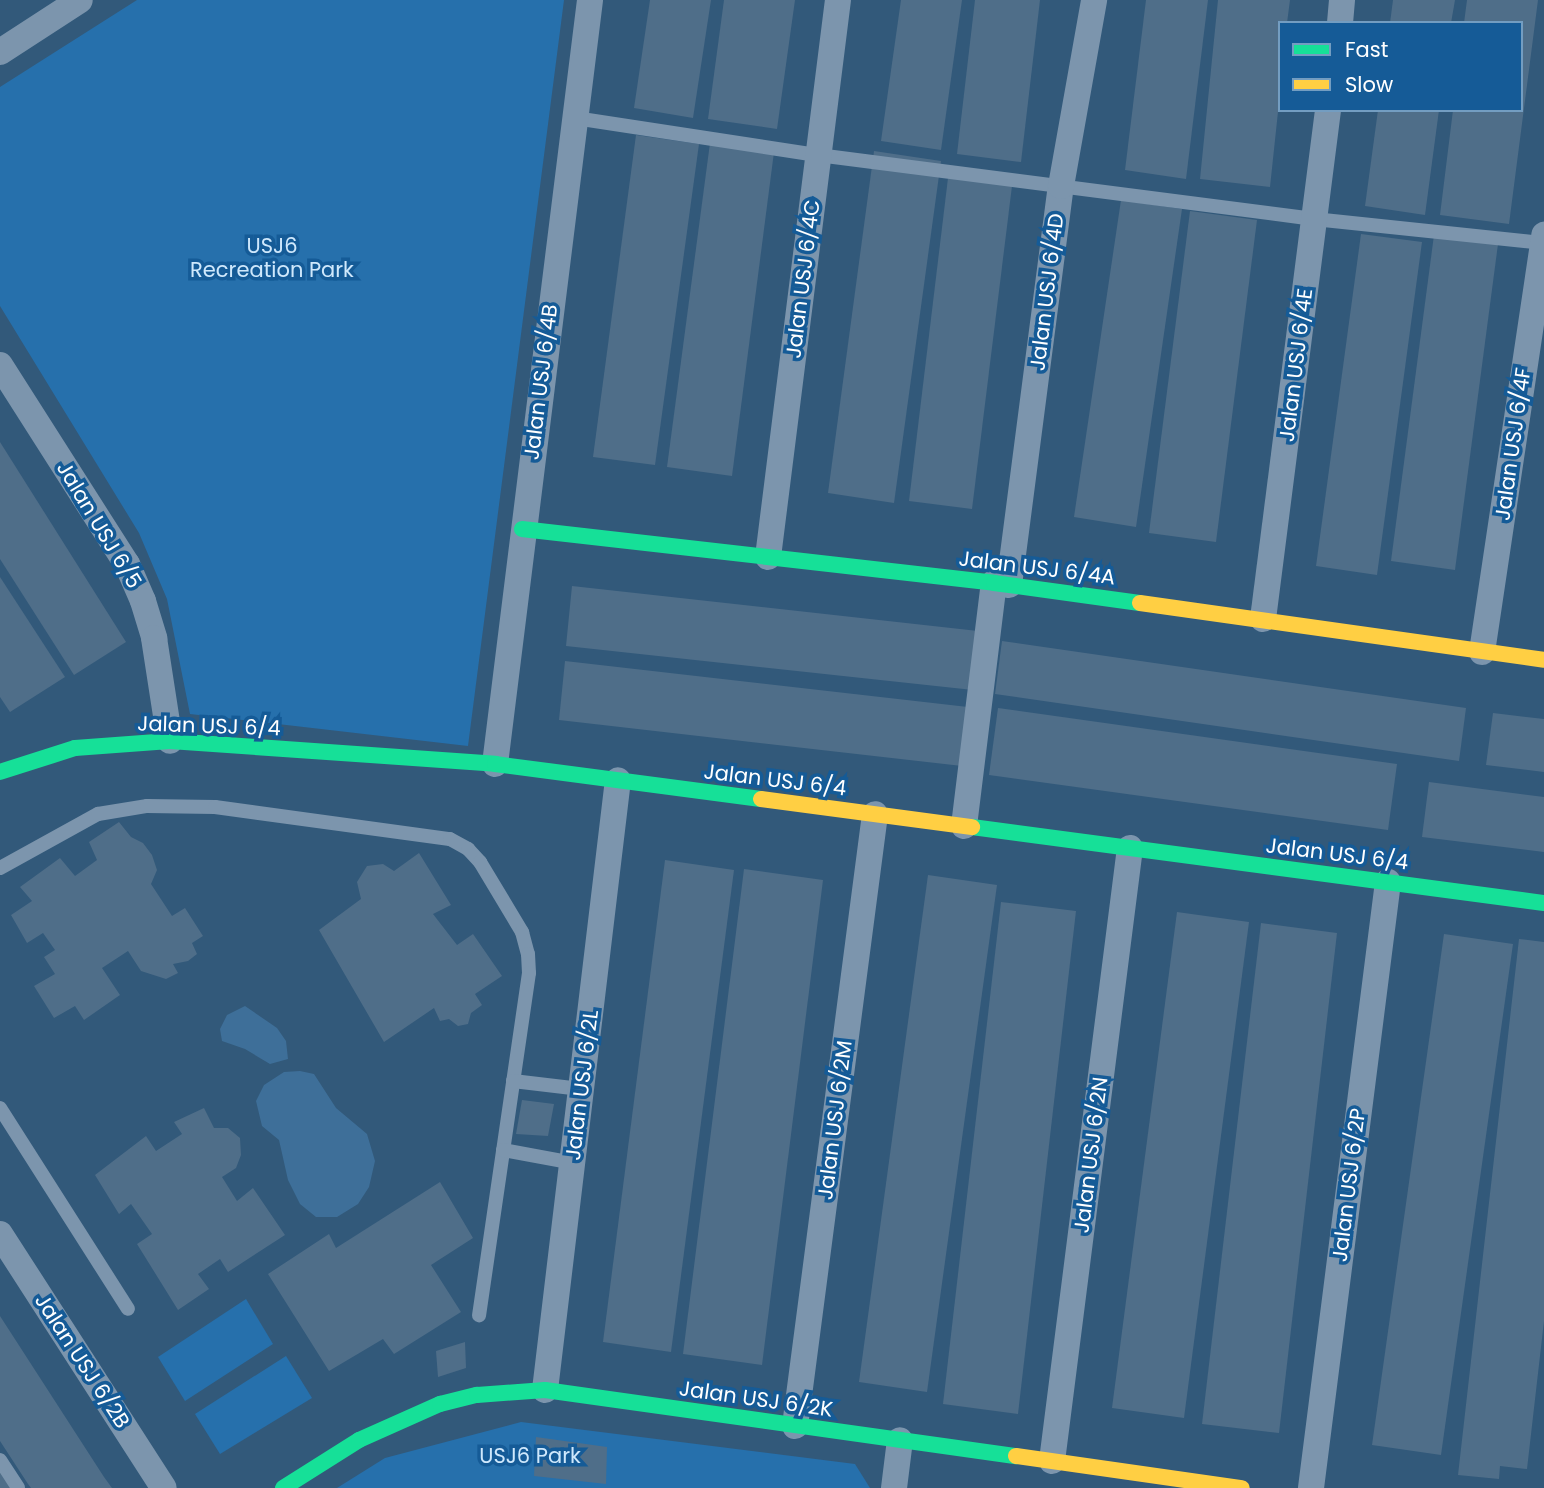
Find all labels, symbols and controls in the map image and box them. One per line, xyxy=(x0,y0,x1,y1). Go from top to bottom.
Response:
legend xyxy=(1278,21,1523,112)
text: Fast xyxy=(1345,35,1388,64)
text: Slow xyxy=(1345,70,1393,99)
street label: Jalan USJ 6/4C xyxy=(781,198,825,360)
street label: Jalan USJ 6/4D xyxy=(1025,212,1069,372)
park label: USJ6 Recreation Park xyxy=(190,233,354,283)
street label: Jalan USJ 6/4E xyxy=(1274,287,1318,443)
street label: Jalan USJ 6/4B xyxy=(519,303,563,461)
street label: Jalan USJ 6/4F xyxy=(1490,366,1536,522)
street label: Jalan USJ 6/5 xyxy=(51,457,147,593)
street label: Jalan USJ 6/4A xyxy=(957,546,1117,590)
street label: Jalan USJ 6/4 xyxy=(137,711,281,741)
street label: Jalan USJ 6/4 xyxy=(702,759,848,801)
street label: Jalan USJ 6/4 xyxy=(1264,833,1410,875)
street label: Jalan USJ 6/2L xyxy=(560,1008,604,1162)
street label: Jalan USJ 6/2M xyxy=(813,1039,857,1201)
street label: Jalan USJ 6/2N xyxy=(1069,1075,1113,1235)
street label: Jalan USJ 6/2P xyxy=(1327,1107,1371,1263)
street label: Jalan USJ 6/2B xyxy=(29,1289,135,1433)
street label: Jalan USJ 6/2K xyxy=(678,1376,834,1422)
park label: USJ6 Park xyxy=(479,1443,581,1469)

